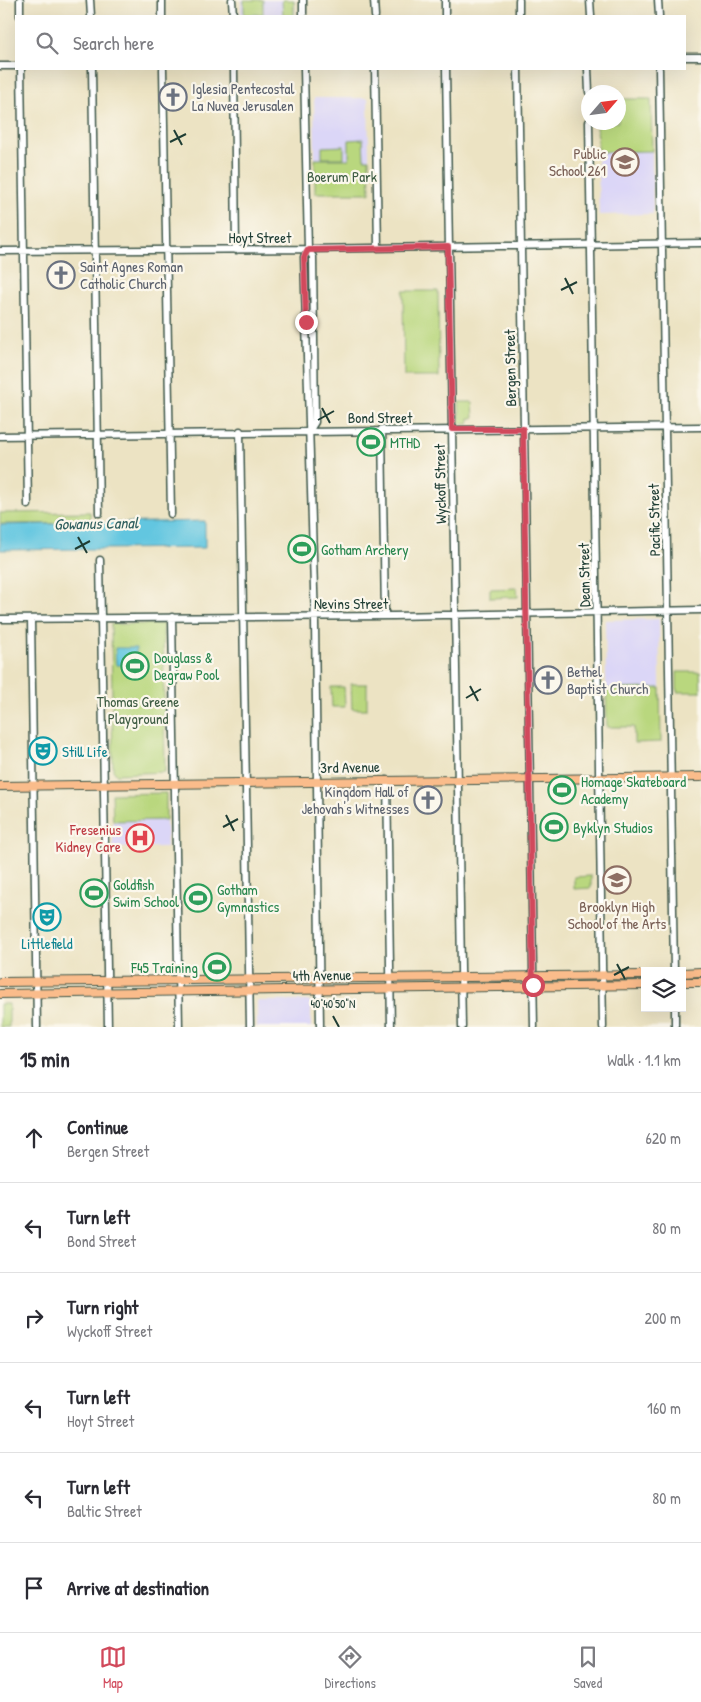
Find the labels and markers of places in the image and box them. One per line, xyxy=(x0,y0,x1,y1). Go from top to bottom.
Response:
place label: Iglesia Pentecostal La Nuvea Jerusalen xyxy=(192,78,294,116)
church icon: Iglesia Pentecostal La Nuvea Jerusalen xyxy=(158,82,188,112)
place label: Public School 261 xyxy=(549,143,606,181)
school or university icon: Public School 261 xyxy=(610,147,640,177)
place label: Saint Agnes Roman Catholic Church xyxy=(80,256,183,294)
church icon: Saint Agnes Roman Catholic Church xyxy=(46,260,76,290)
sports icon: MTHD xyxy=(356,427,386,457)
place label: MTHD xyxy=(390,432,421,453)
sports icon: Gotham Archery xyxy=(287,534,317,564)
place label: Gotham Archery xyxy=(321,539,409,560)
place label: Douglass & Degraw Pool xyxy=(154,647,219,685)
sports icon: Douglass & Degraw Pool xyxy=(120,651,150,681)
place label: Bethel Baptist Church xyxy=(567,661,648,699)
church icon: Bethel Baptist Church xyxy=(533,665,563,695)
theatre icon: Still Life xyxy=(28,736,58,766)
place label: Still Life xyxy=(62,741,108,762)
place label: Homage Skateboard Academy xyxy=(581,771,686,809)
sports icon: Homage Skateboard Academy xyxy=(547,775,577,805)
place label: Kingdom Hall of Jehovah's Witnesses xyxy=(301,781,410,819)
church icon: Kingdom Hall of Jehovah's Witnesses xyxy=(413,785,443,815)
sports icon: Byklyn Studios xyxy=(539,812,569,842)
place label: Byklyn Studios xyxy=(573,817,653,838)
place label: Fresenius Kidney Care xyxy=(56,819,121,857)
hospital icon: Fresenius Kidney Care xyxy=(125,823,155,853)
school or university icon: Brooklyn High School of the Arts xyxy=(602,865,632,895)
place label: Goldfish Swim School xyxy=(113,874,179,912)
sports icon: Goldfish Swim School xyxy=(79,878,109,908)
place label: Gotham Gymnastics xyxy=(217,879,280,917)
sports icon: Gotham Gymnastics xyxy=(183,883,213,913)
place label: Brooklyn High School of the Arts xyxy=(568,896,666,934)
theatre icon: Littlefield xyxy=(32,902,62,932)
place label: Littlefield xyxy=(21,933,73,954)
sports icon: F45 Training xyxy=(202,952,232,982)
place label: F45 Training xyxy=(130,957,198,978)

